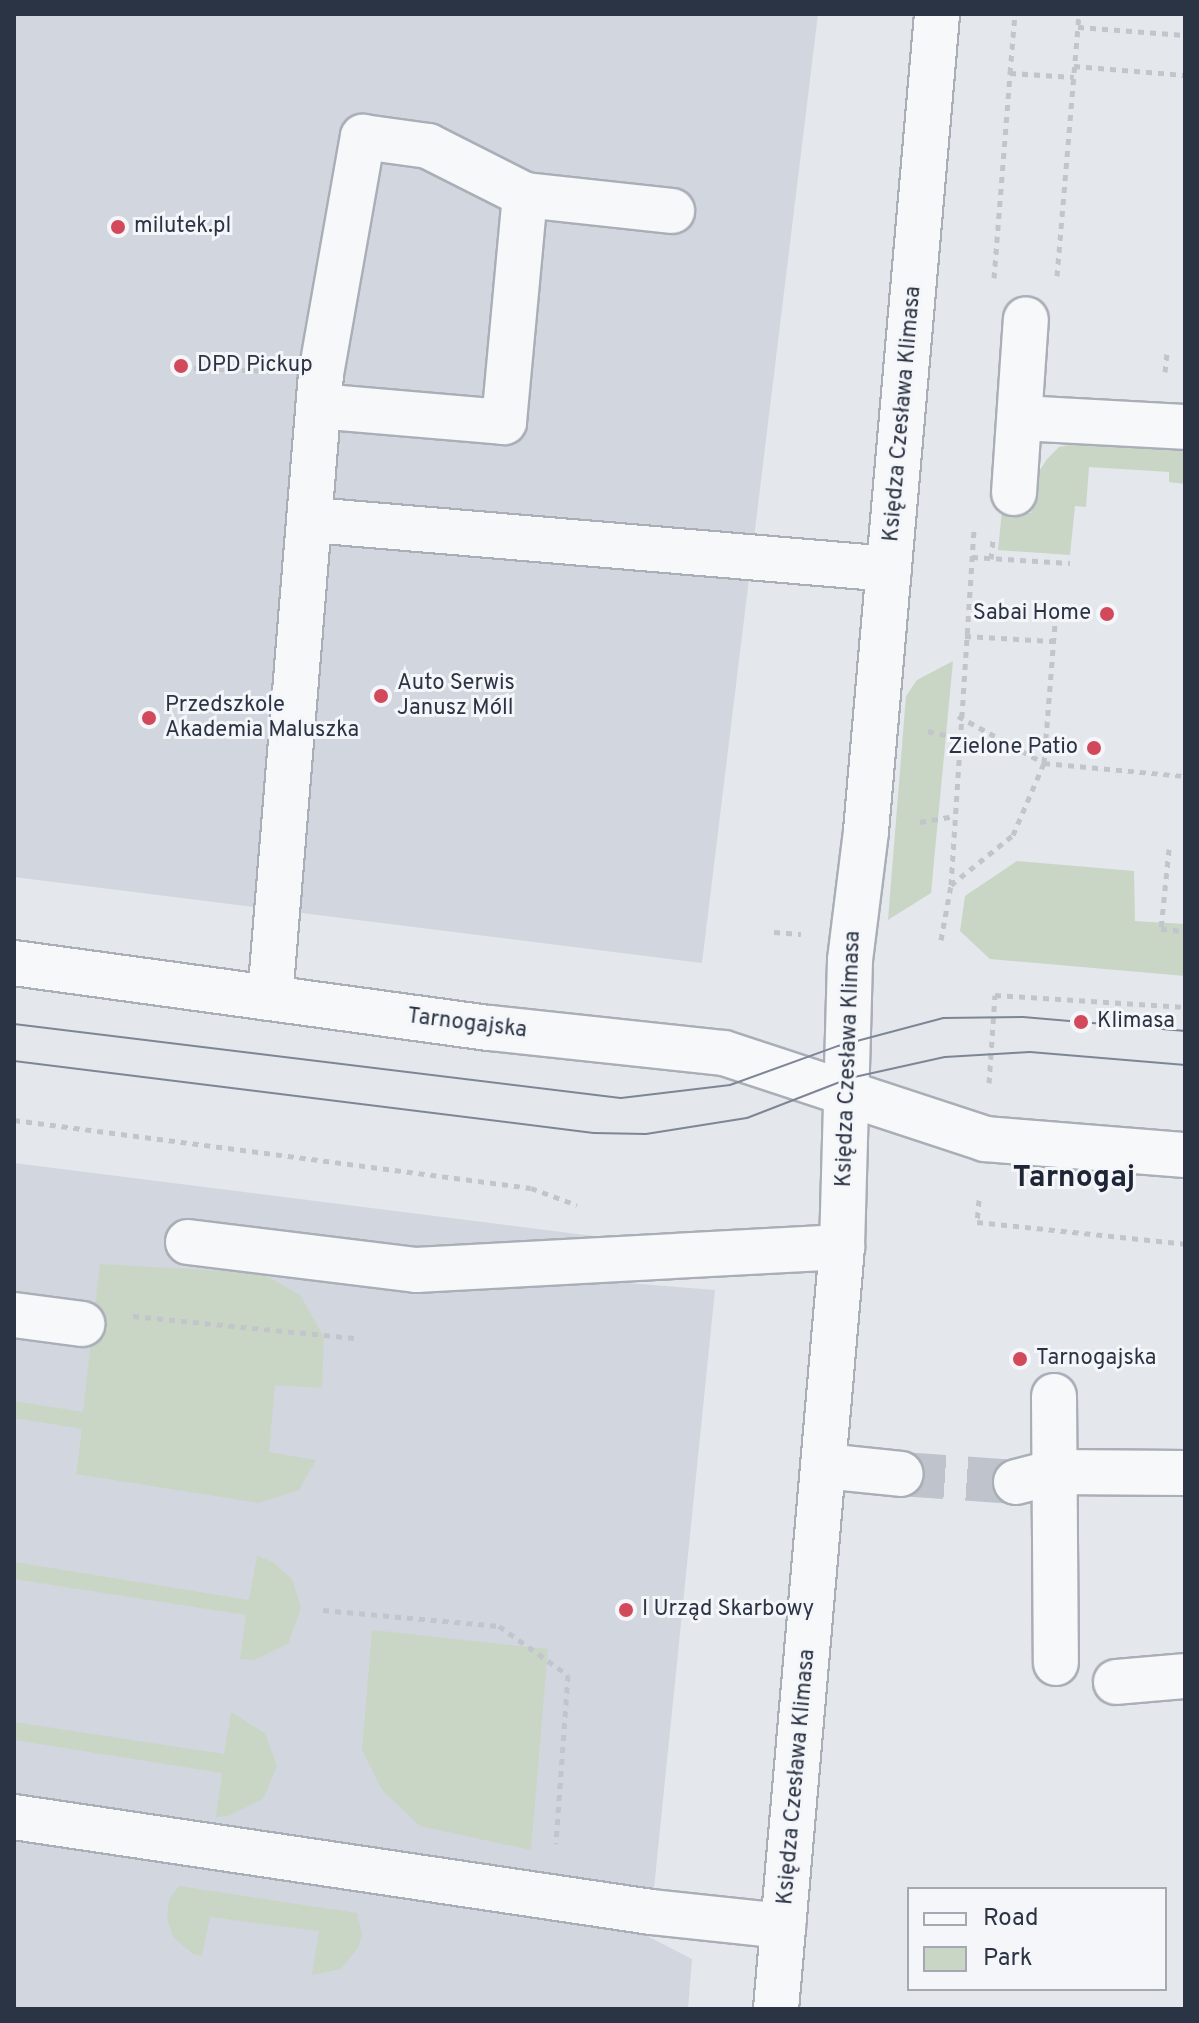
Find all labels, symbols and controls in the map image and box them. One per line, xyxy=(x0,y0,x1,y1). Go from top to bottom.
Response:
place label: milutek.pl xyxy=(134,214,231,240)
marker: milutek.pl xyxy=(109,218,127,236)
street label: Księdza Czesława Klimasa xyxy=(879,285,927,543)
place label: DPD Pickup xyxy=(197,353,313,379)
marker: DPD Pickup xyxy=(172,357,190,375)
place label: Sabai Home xyxy=(973,601,1091,627)
marker: Sabai Home xyxy=(1098,605,1116,623)
place label: Auto Serwis Janusz Móll xyxy=(397,670,515,722)
marker: Auto Serwis Janusz Móll xyxy=(372,687,390,705)
place label: Przedszkole Akademia Maluszka xyxy=(165,692,359,744)
marker: Przedszkole Akademia Maluszka xyxy=(140,709,158,727)
place label: Zielone Patio xyxy=(948,735,1078,761)
marker: Zielone Patio xyxy=(1085,739,1103,757)
street label: Księdza Czesława Klimasa xyxy=(831,930,867,1188)
street label: Tarnogajska xyxy=(406,1004,528,1044)
place label: Klimasa xyxy=(1097,1009,1175,1035)
marker: Klimasa xyxy=(1072,1013,1090,1031)
district label: Tarnogaj xyxy=(1013,1161,1135,1197)
place label: Tarnogajska xyxy=(1036,1346,1156,1372)
marker: Tarnogajska xyxy=(1011,1350,1029,1368)
place label: I Urząd Skarbowy xyxy=(642,1597,814,1623)
marker: I Urząd Skarbowy xyxy=(617,1601,635,1619)
street label: Księdza Czesława Klimasa xyxy=(773,1648,821,1906)
legend xyxy=(907,1887,1167,1991)
text: Road xyxy=(983,1904,1039,1934)
text: Park xyxy=(983,1944,1033,1974)

